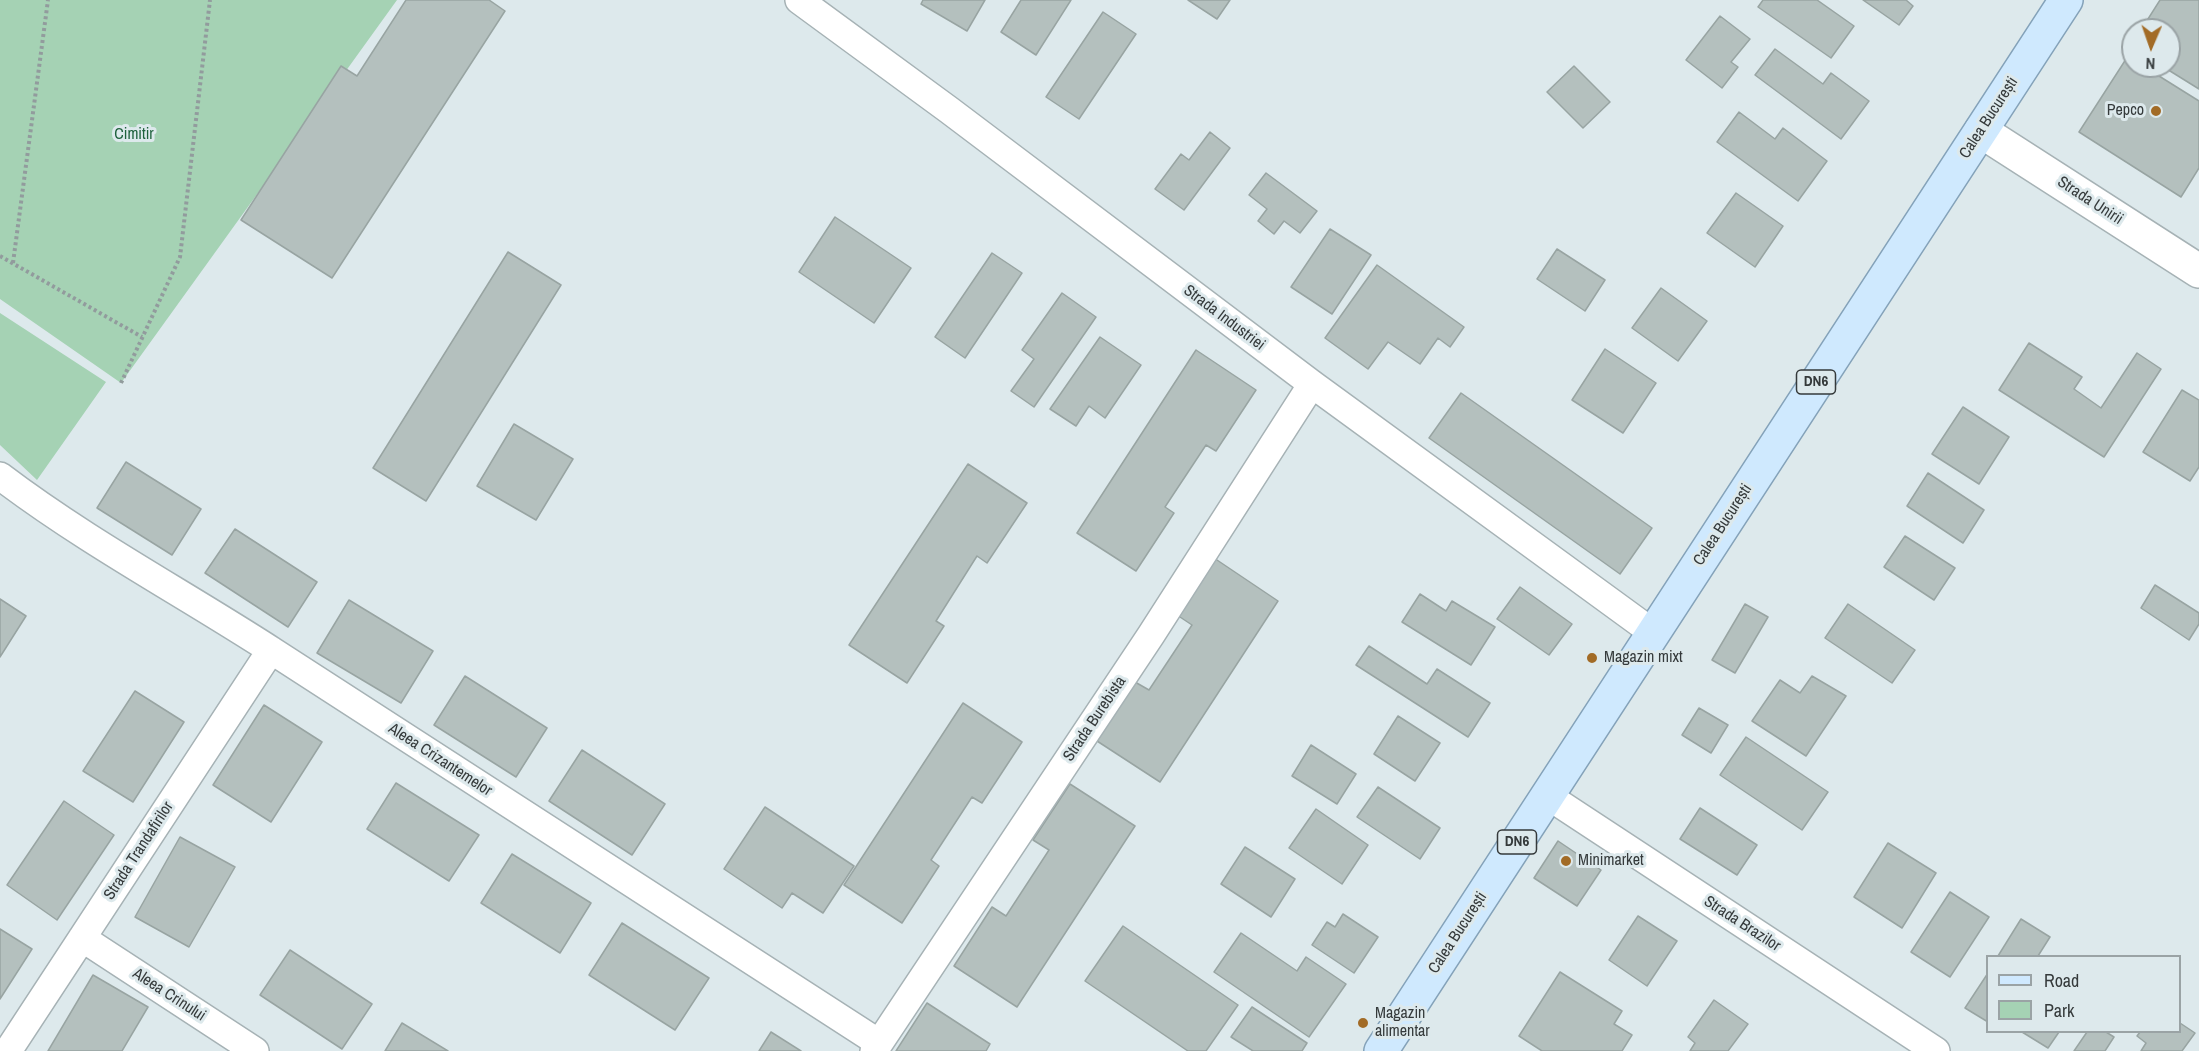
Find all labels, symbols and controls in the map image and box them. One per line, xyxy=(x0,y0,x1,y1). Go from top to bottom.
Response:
north arrow xyxy=(2121,18,2181,78)
text: N xyxy=(2145,53,2156,75)
street label: Calea București xyxy=(1956,74,2022,162)
place label: Pepco xyxy=(2107,101,2144,121)
marker: Pepco xyxy=(2149,104,2163,118)
park label: Cimitir xyxy=(114,125,154,145)
street label: Strada Unirii xyxy=(2054,173,2126,229)
street label: Strada Industriei xyxy=(1179,281,1269,355)
road number: DN6 xyxy=(1796,370,1836,394)
street label: Calea București xyxy=(1690,481,1756,569)
place label: Magazin mixt xyxy=(1604,648,1683,668)
marker: Magazin mixt xyxy=(1585,651,1599,665)
street label: Strada Burebista xyxy=(1060,673,1130,765)
street label: Aleea Crizantemelor xyxy=(385,719,495,801)
street label: Strada Trandafirilor xyxy=(100,798,178,904)
road number: DN6 xyxy=(1498,830,1537,854)
place label: Minimarket xyxy=(1578,851,1644,871)
marker: Minimarket xyxy=(1559,854,1573,868)
street label: Calea București xyxy=(1425,889,1491,977)
street label: Strada Brazilor xyxy=(1700,892,1784,956)
legend xyxy=(1986,955,2181,1033)
street label: Aleea Crinului xyxy=(129,964,209,1026)
text: Road xyxy=(2044,968,2079,993)
text: Park xyxy=(2044,998,2074,1023)
place label: Magazin alimentar xyxy=(1375,1004,1430,1042)
marker: Magazin alimentar xyxy=(1356,1016,1370,1030)

